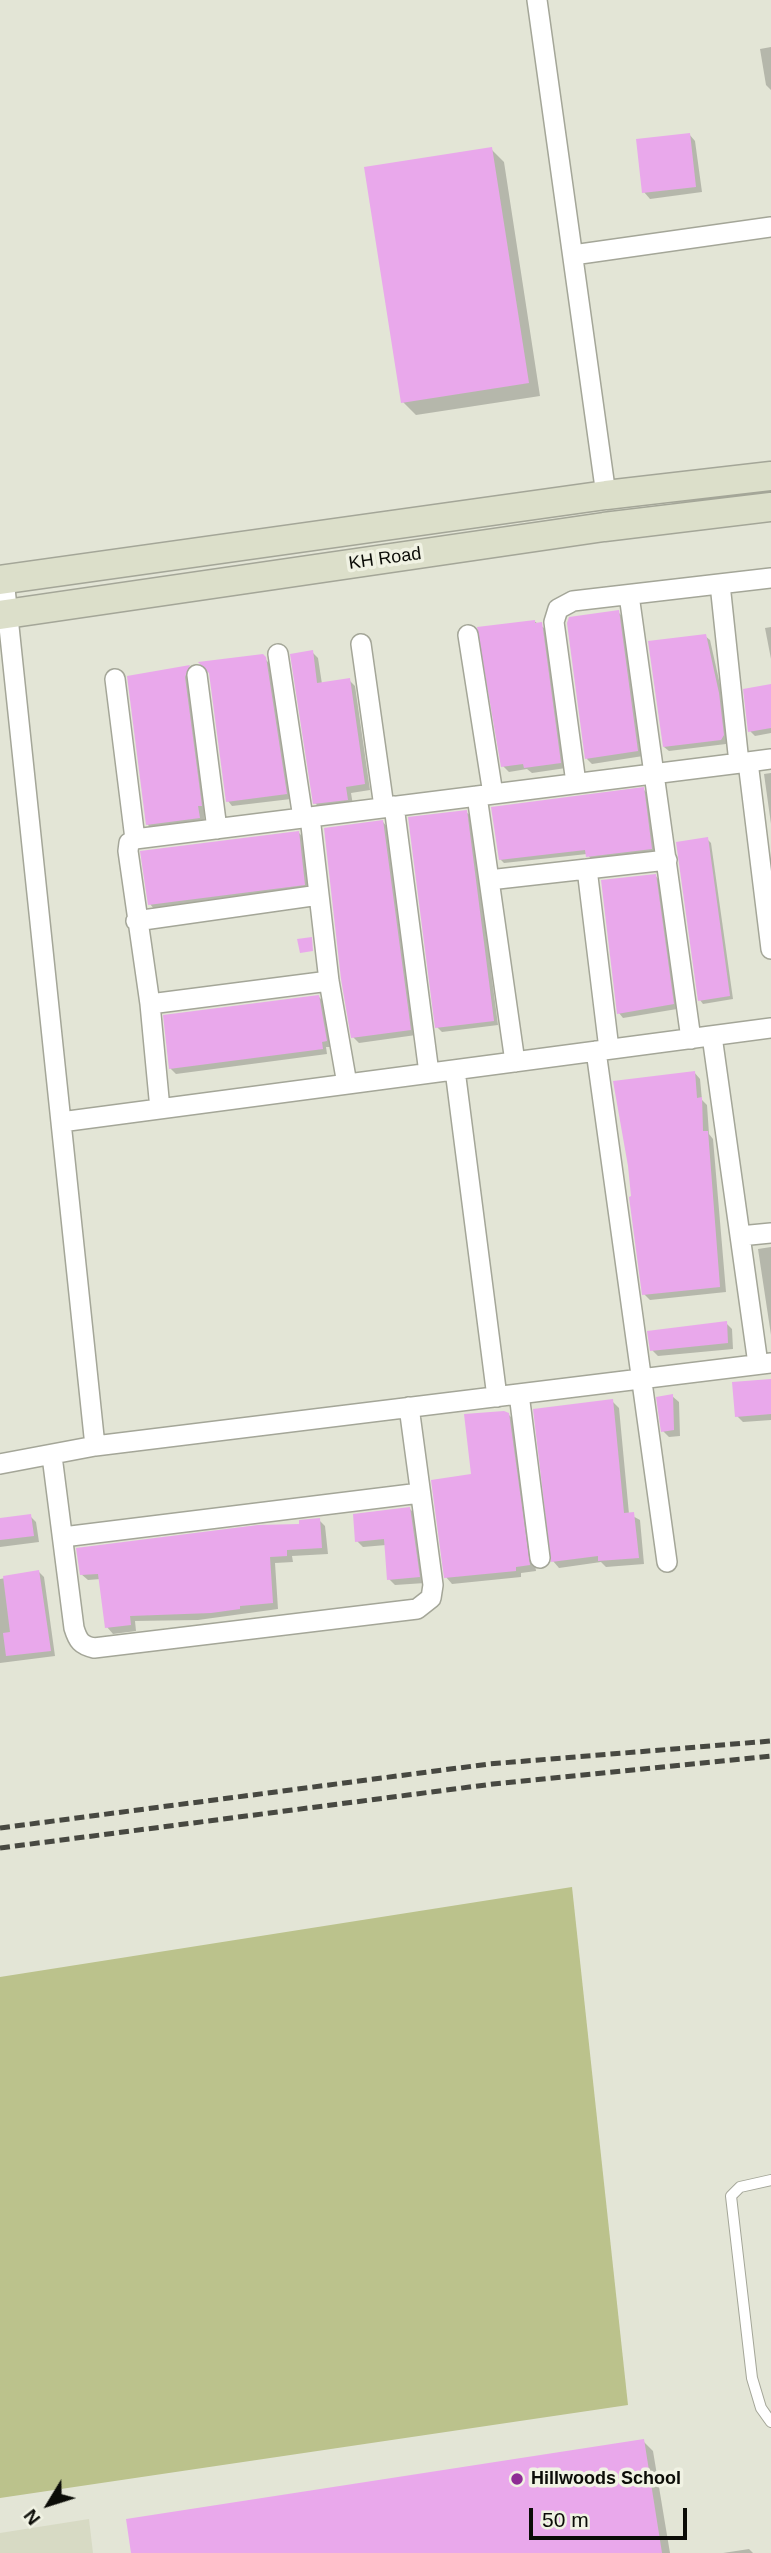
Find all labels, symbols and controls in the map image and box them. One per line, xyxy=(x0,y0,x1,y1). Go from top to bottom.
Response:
street label: KH Road xyxy=(347,543,423,575)
place label: Hillwoods School xyxy=(531,2468,681,2490)
north arrow xyxy=(14,2469,84,2539)
marker: Hillwoods School xyxy=(509,2471,525,2487)
scale bar xyxy=(533,2494,690,2538)
text: N xyxy=(20,2505,45,2529)
text: 50 m xyxy=(542,2508,589,2531)

